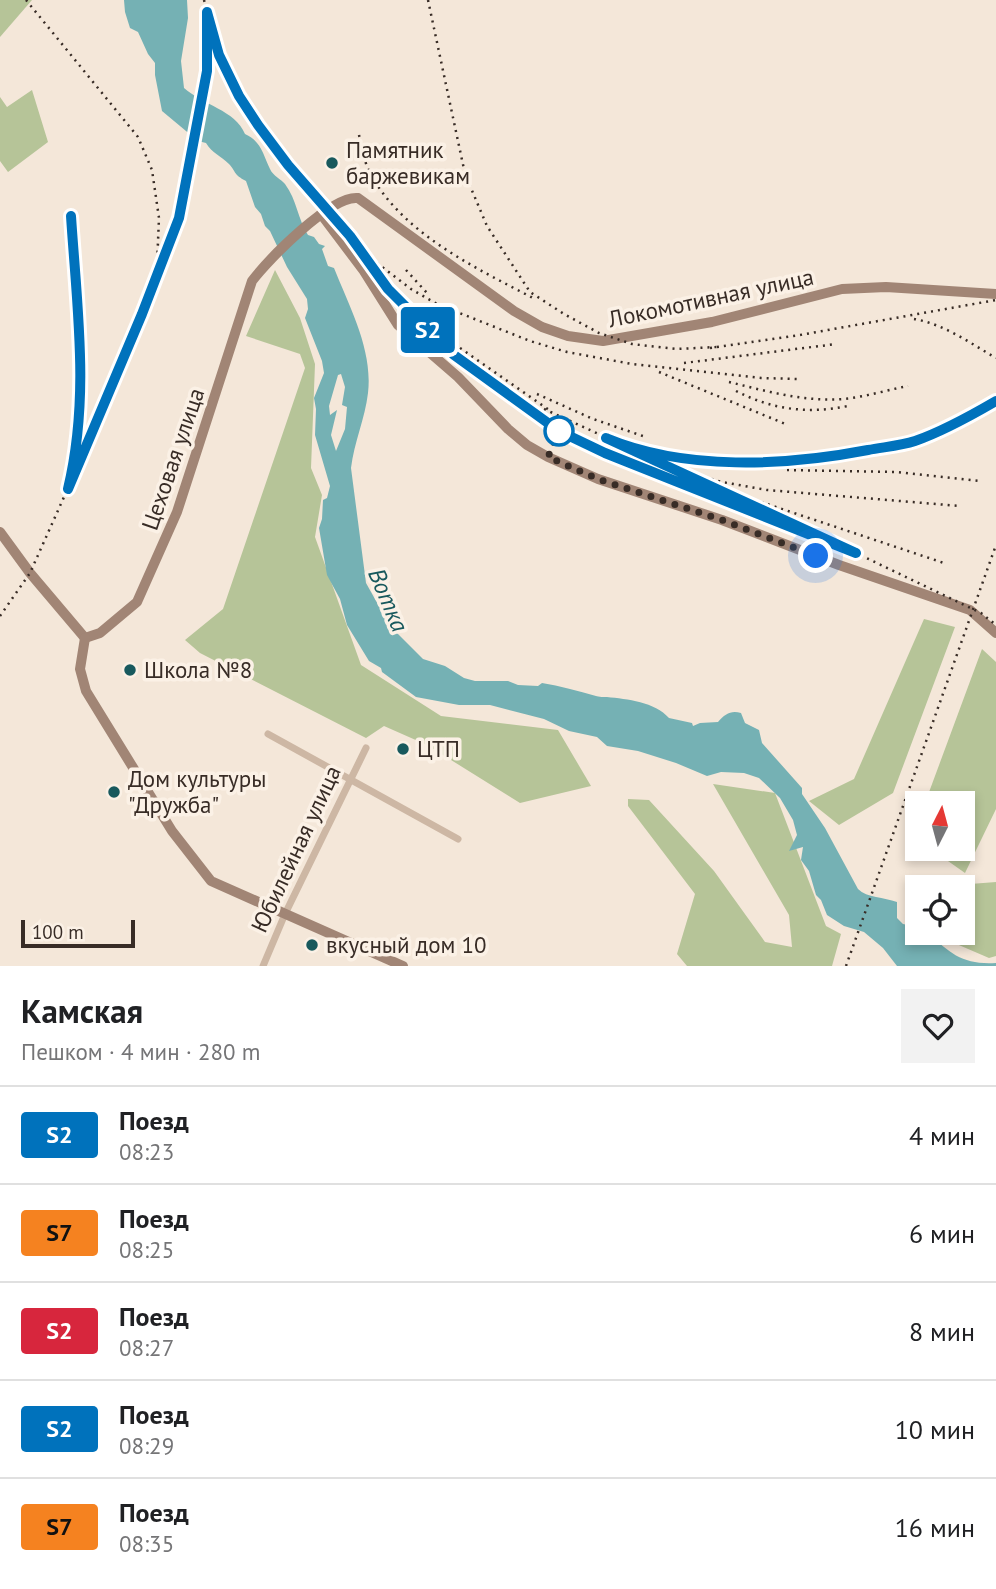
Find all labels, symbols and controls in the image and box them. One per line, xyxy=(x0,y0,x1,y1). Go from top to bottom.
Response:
place label: Памятник баржевикам xyxy=(346,135,470,190)
marker: Памятник баржевикам xyxy=(324,155,340,171)
street label: Локомотивная улица xyxy=(605,262,816,334)
line badge: S2 xyxy=(396,307,460,353)
text: S2 xyxy=(415,314,441,345)
street label: Цеховая улица xyxy=(135,384,210,534)
unlabelled marker xyxy=(544,416,574,446)
your location xyxy=(798,538,833,573)
water label: Вотка xyxy=(361,563,416,636)
place label: Школа №8 xyxy=(144,655,252,684)
marker: Школа №8 xyxy=(122,662,138,678)
place label: ЦТП xyxy=(417,734,460,763)
marker: ЦТП xyxy=(395,741,411,757)
street label: Юбилейная улица xyxy=(244,761,347,937)
place label: Дом культуры "Дружба" xyxy=(128,764,266,819)
marker: Дом культуры "Дружба" xyxy=(106,784,122,800)
north arrow xyxy=(905,791,975,861)
map controls xyxy=(905,791,975,945)
button: locate xyxy=(905,875,975,945)
scale bar xyxy=(21,917,135,949)
text: 100 m xyxy=(32,920,84,944)
place label: вкусный дом 10 xyxy=(326,930,487,959)
marker: вкусный дом 10 xyxy=(304,937,320,953)
text: Камская xyxy=(21,989,143,1032)
button: heart xyxy=(901,989,975,1063)
text: Пешком · 4 мин · 280 m xyxy=(21,1037,260,1066)
text: Поезд xyxy=(119,1104,189,1137)
text: S2 xyxy=(46,1119,73,1150)
text: 4 мин xyxy=(909,1119,975,1152)
text: 08:23 xyxy=(119,1137,174,1166)
text: Поезд xyxy=(119,1202,189,1235)
text: S7 xyxy=(46,1217,73,1248)
text: 6 мин xyxy=(909,1217,975,1250)
text: 08:25 xyxy=(119,1235,174,1264)
text: Поезд xyxy=(119,1300,189,1333)
text: S2 xyxy=(46,1315,73,1346)
text: 8 мин xyxy=(909,1315,975,1348)
text: 08:27 xyxy=(119,1333,174,1362)
text: Поезд xyxy=(119,1398,189,1431)
text: S2 xyxy=(46,1413,73,1444)
text: 10 мин xyxy=(895,1413,975,1446)
text: 08:29 xyxy=(119,1431,174,1460)
text: Поезд xyxy=(119,1496,189,1529)
text: S7 xyxy=(46,1511,73,1542)
text: 16 мин xyxy=(895,1511,975,1544)
text: 08:35 xyxy=(119,1529,174,1558)

